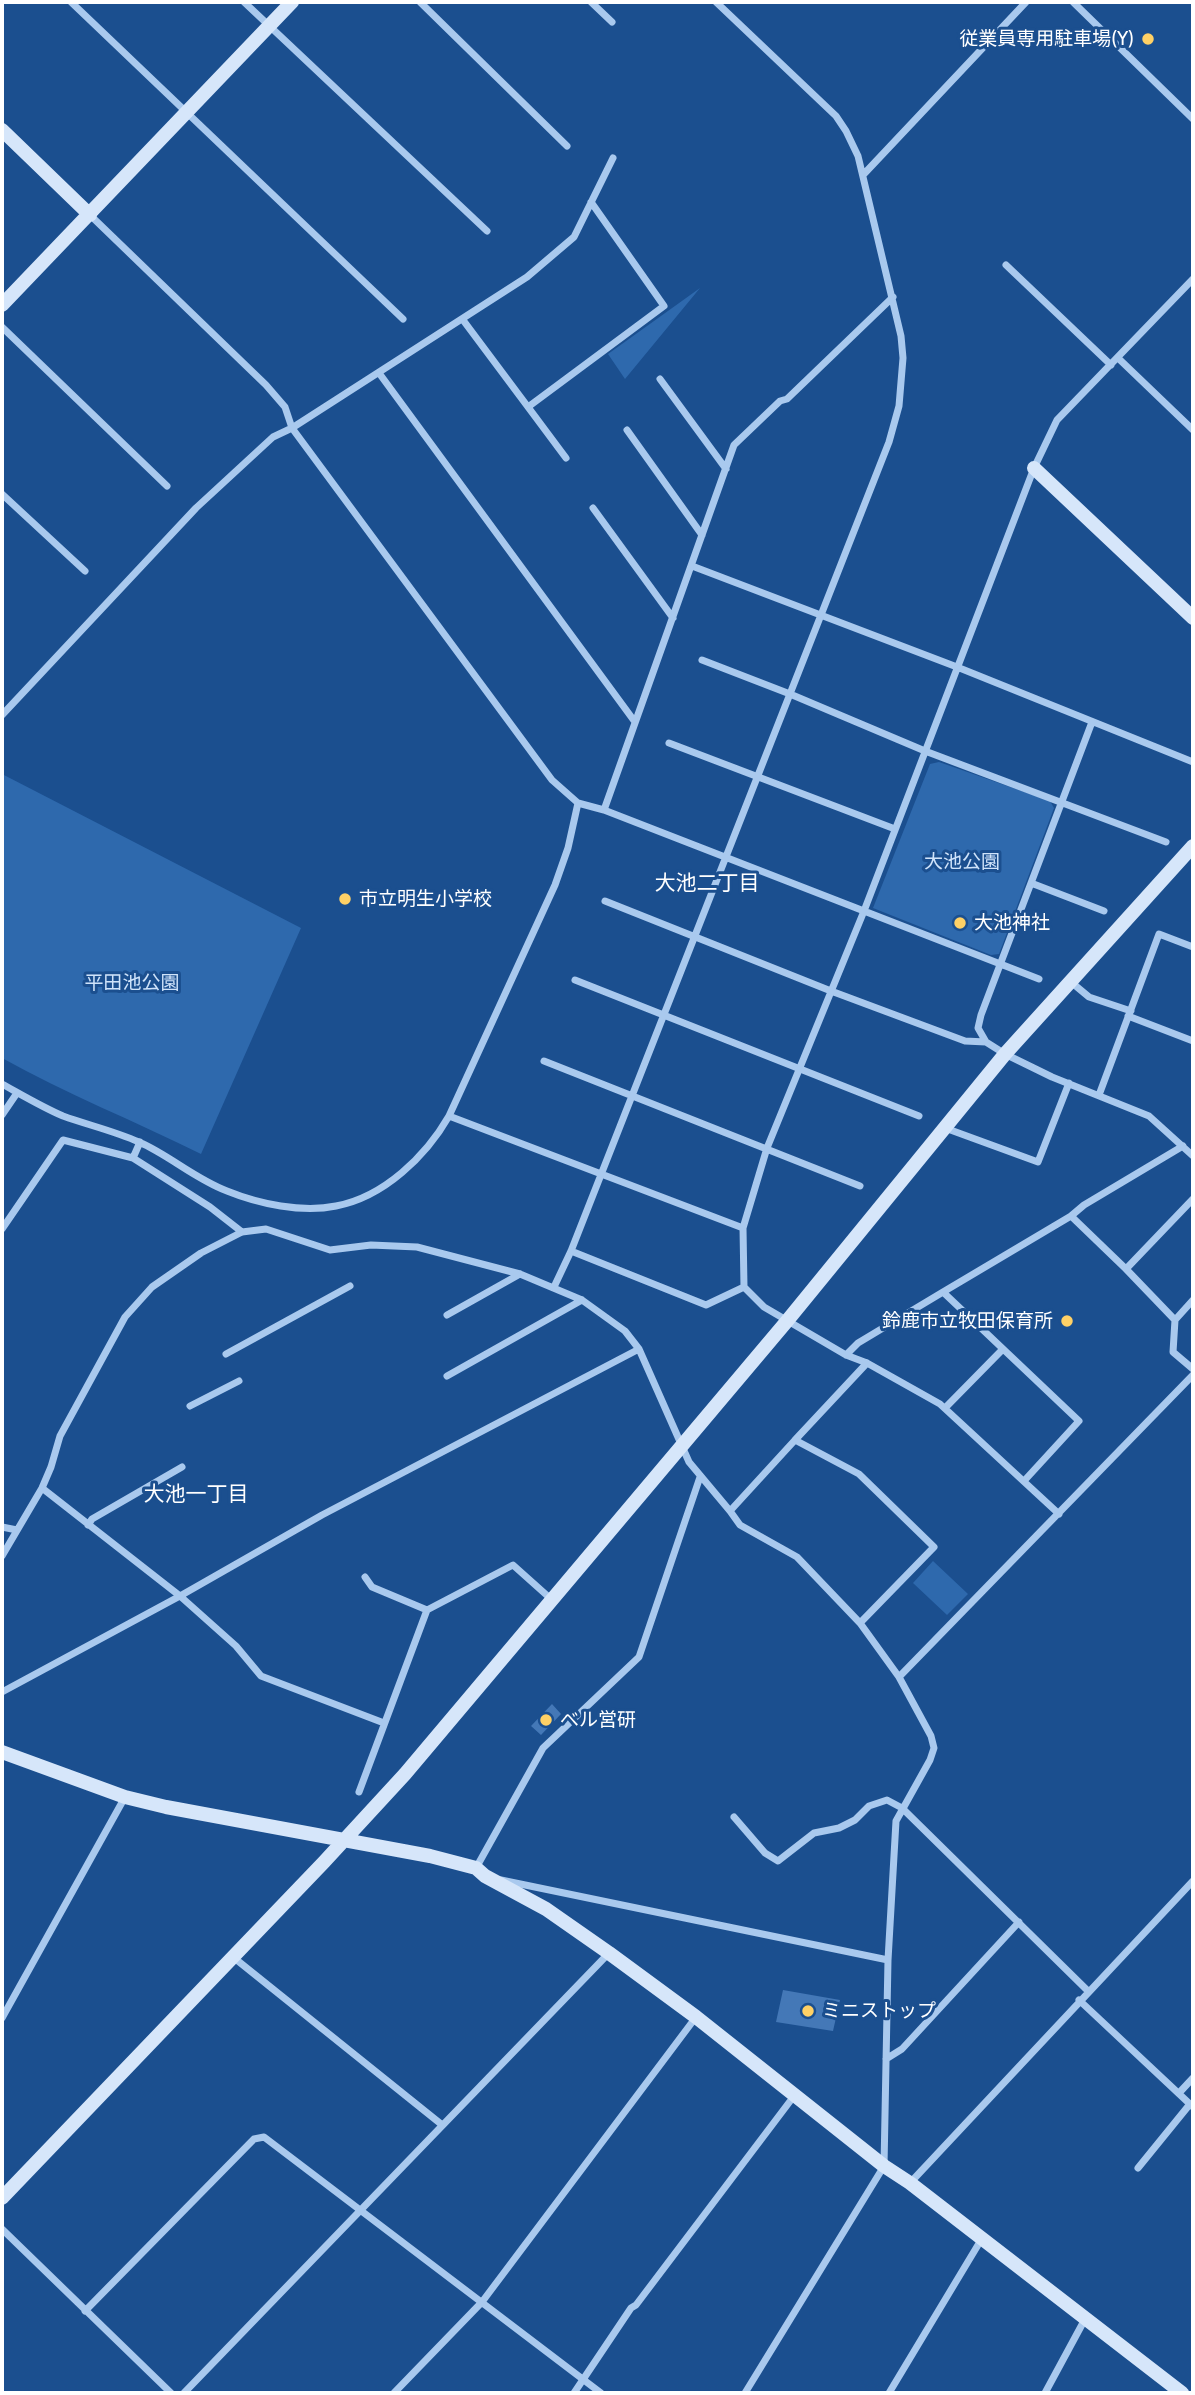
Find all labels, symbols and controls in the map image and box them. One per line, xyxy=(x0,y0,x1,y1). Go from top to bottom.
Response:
place label: 従業員専用駐車場(Y) xyxy=(959,28,1134,50)
marker: 従業員専用駐車場(Y) xyxy=(1140,31,1156,47)
park label: 大池公園 xyxy=(924,851,1000,873)
district label: 大池二丁目 xyxy=(655,871,759,897)
place label: 市立明生小学校 xyxy=(359,888,492,910)
marker: 市立明生小学校 xyxy=(337,891,353,907)
place label: 大池神社 xyxy=(974,912,1050,934)
marker: 大池神社 xyxy=(952,915,968,931)
park label: 平田池公園 xyxy=(85,972,179,994)
place label: 鈴鹿市立牧田保育所 xyxy=(882,1310,1053,1332)
marker: 鈴鹿市立牧田保育所 xyxy=(1059,1313,1075,1329)
district label: 大池一丁目 xyxy=(144,1482,248,1508)
place label: べル営研 xyxy=(560,1709,636,1731)
marker: べル営研 xyxy=(538,1712,554,1728)
place label: ミニストップ xyxy=(822,2000,936,2022)
marker: ミニストップ xyxy=(800,2003,816,2019)

